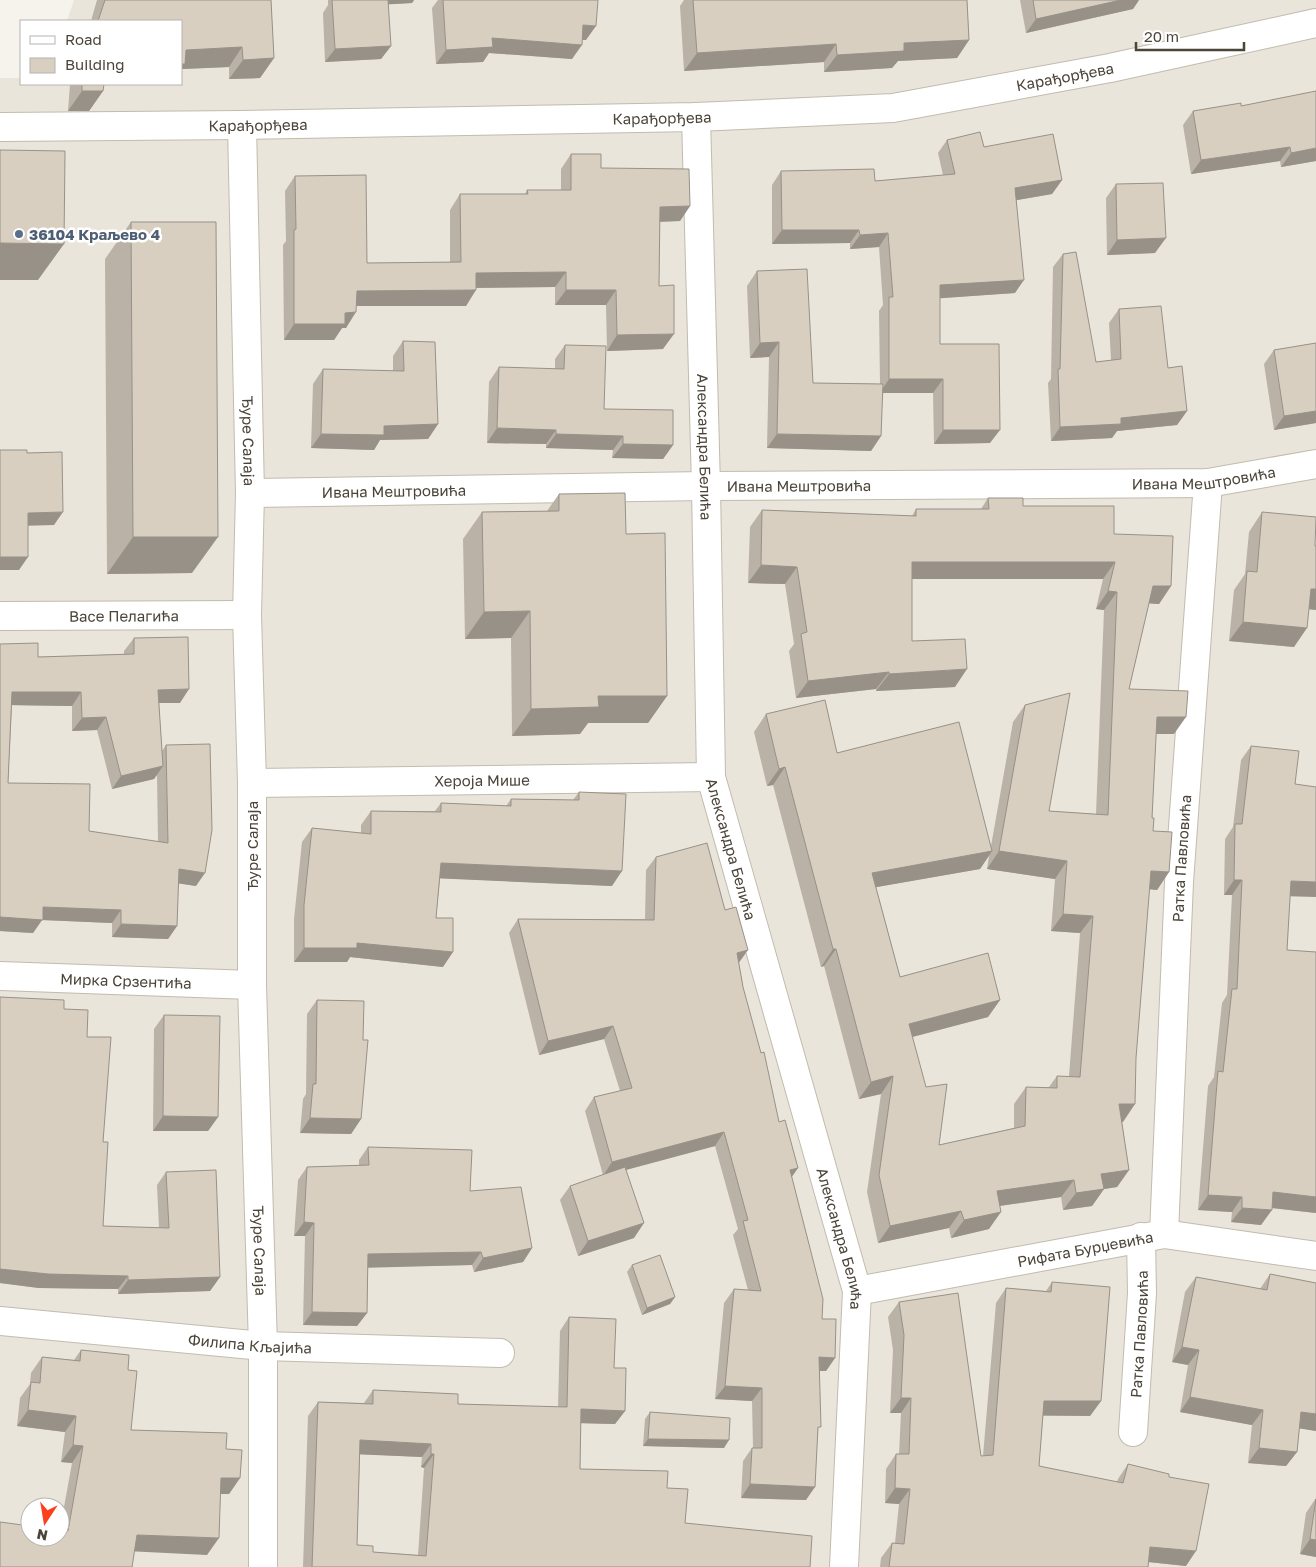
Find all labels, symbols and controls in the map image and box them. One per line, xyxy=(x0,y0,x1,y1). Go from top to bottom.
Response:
legend xyxy=(20,20,182,85)
scale bar xyxy=(1136,20,1244,52)
text: 20 m xyxy=(1144,27,1179,45)
text: Road xyxy=(65,30,102,48)
text: Building xyxy=(65,55,125,73)
street label: Карађорђева xyxy=(1014,58,1115,94)
street label: Карађорђева xyxy=(612,107,712,127)
street label: Карађорђева xyxy=(208,115,308,134)
place label: 36104 Краљево 4 xyxy=(29,225,160,243)
marker: 36104 Краљево 4 xyxy=(13,228,25,240)
street label: Александра Белића xyxy=(694,373,716,520)
street label: Ђуре Салаја xyxy=(239,396,259,486)
street label: Ивана Мештровића xyxy=(1132,462,1277,493)
street label: Ивана Мештровића xyxy=(727,476,871,495)
street label: Ивана Мештровића xyxy=(322,481,466,501)
street label: Васе Пелагића xyxy=(69,606,179,625)
street label: Хероја Мише xyxy=(434,770,530,790)
street label: Александра Белића xyxy=(703,776,760,922)
street label: Ратка Павловића xyxy=(1168,794,1194,923)
street label: Ђуре Салаја xyxy=(243,801,261,891)
street label: Мирка Срзентића xyxy=(60,969,192,992)
street label: Александра Белића xyxy=(813,1165,866,1310)
street label: Ђуре Салаја xyxy=(250,1205,270,1296)
street label: Рифата Бурџевића xyxy=(1016,1227,1155,1270)
street label: Ратка Павловића xyxy=(1126,1270,1151,1399)
street label: Филипа Кљајића xyxy=(187,1330,312,1356)
north arrow xyxy=(20,1497,70,1547)
text: N xyxy=(35,1526,49,1545)

